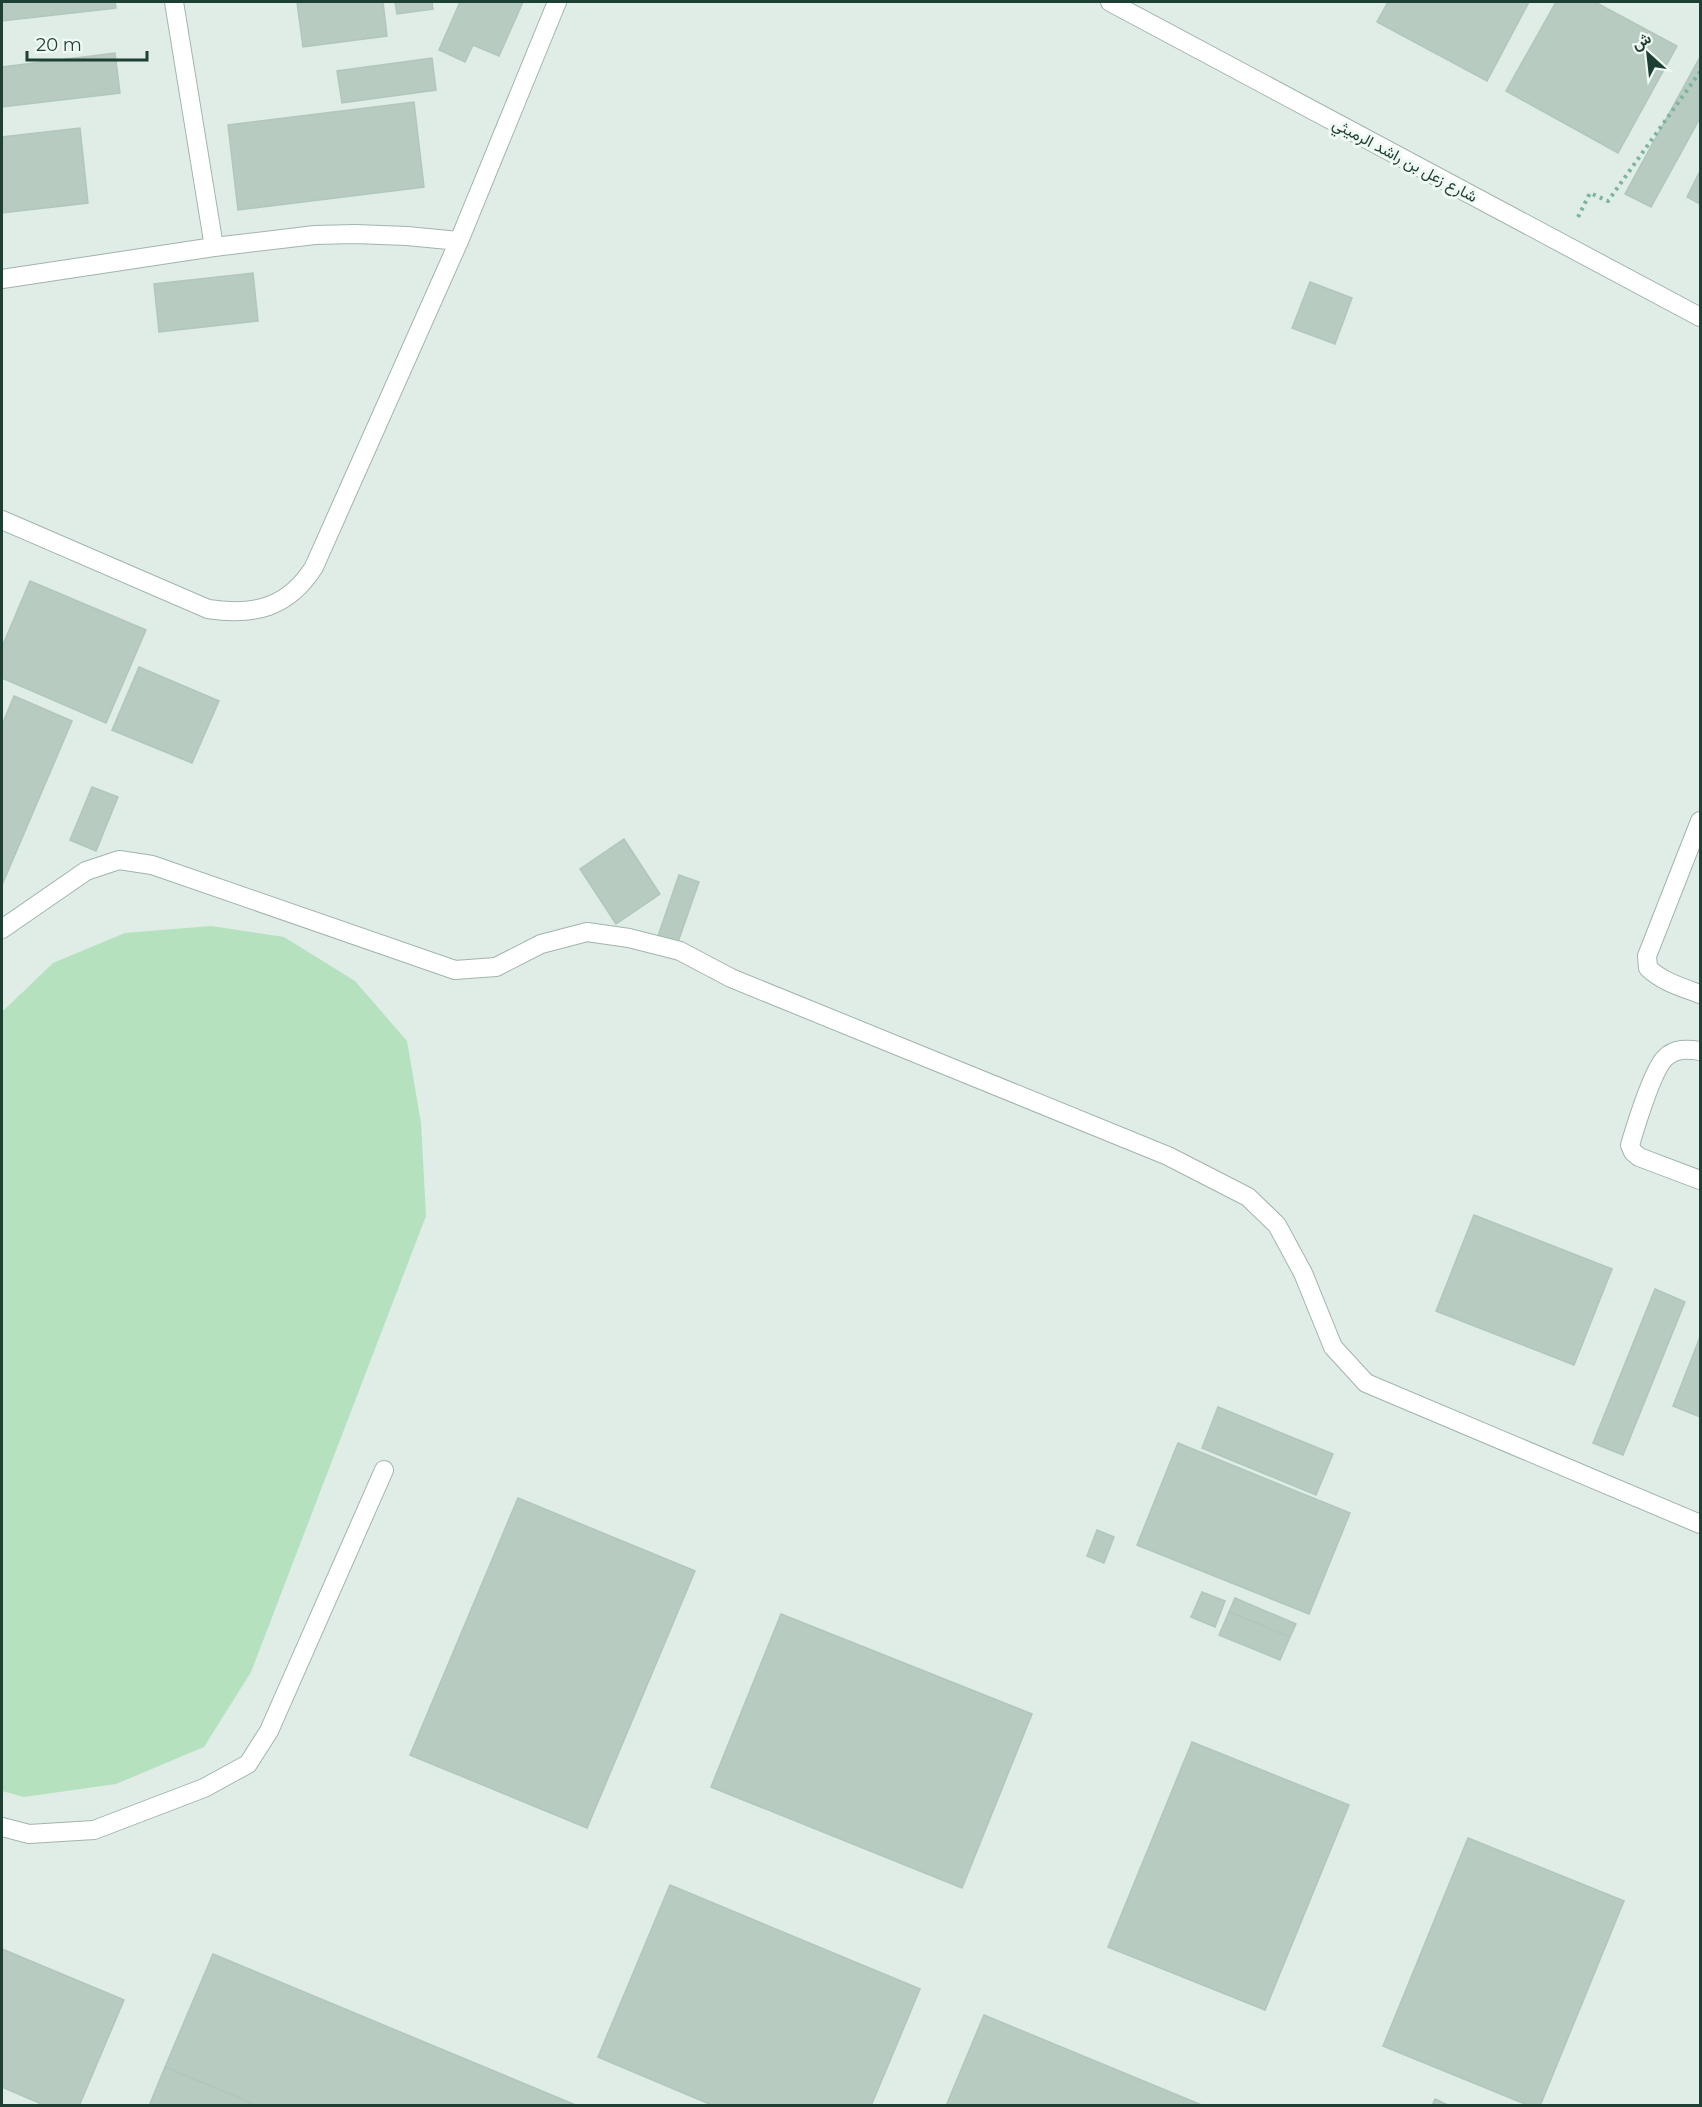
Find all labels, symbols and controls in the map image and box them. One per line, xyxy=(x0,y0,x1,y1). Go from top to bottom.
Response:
scale bar xyxy=(27,24,147,62)
north arrow xyxy=(1618,24,1678,84)
text: ش xyxy=(1629,28,1654,54)
text: 20 m xyxy=(36,34,82,56)
street label: شارع زعل بن راشد الرميثي xyxy=(1327,114,1481,210)

